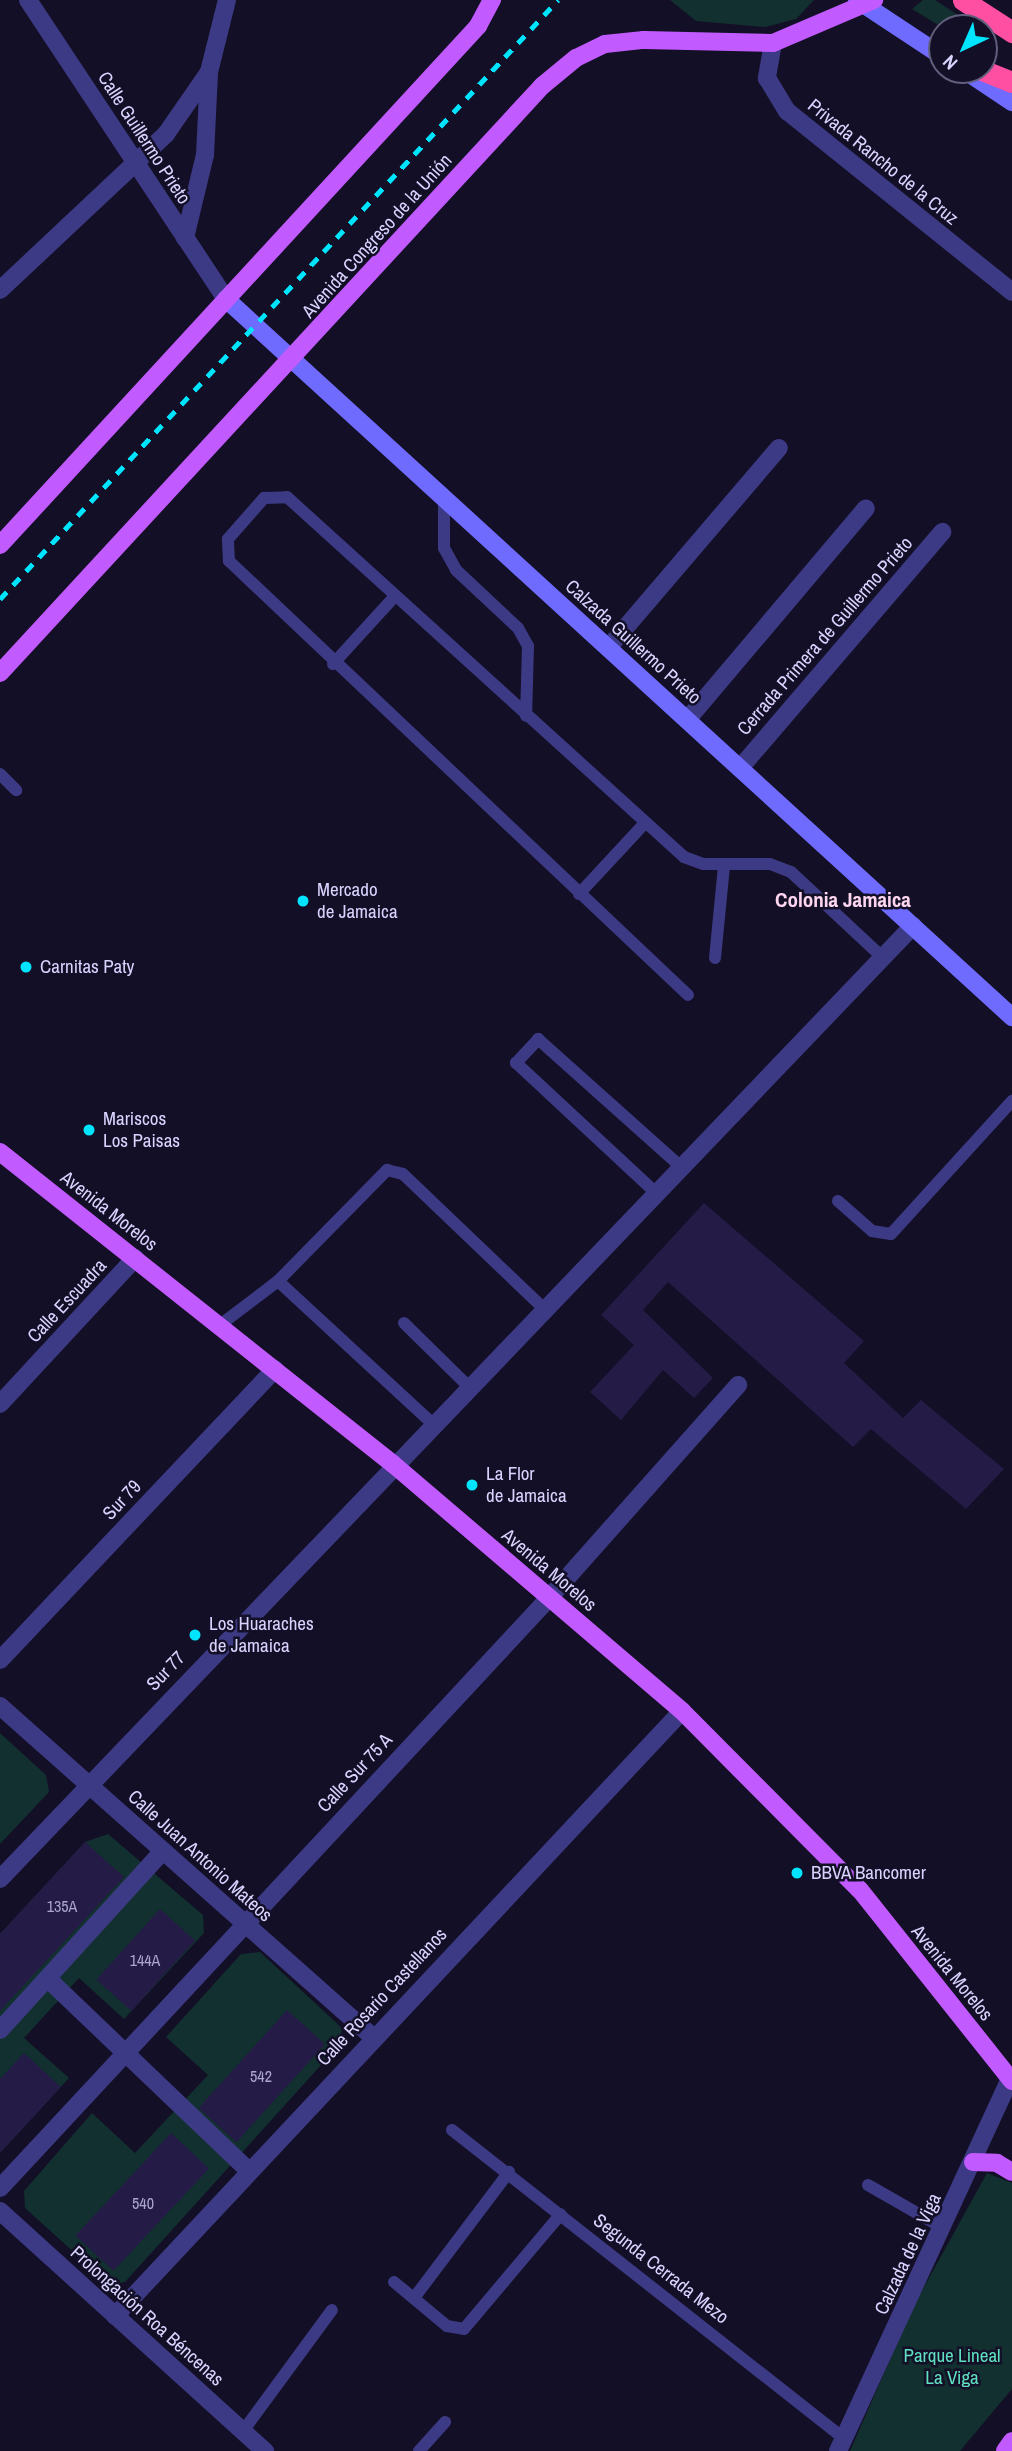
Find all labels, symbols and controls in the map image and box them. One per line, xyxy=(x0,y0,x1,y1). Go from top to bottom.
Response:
north arrow xyxy=(928,14,998,84)
text: N xyxy=(937,49,963,76)
street label: Calle Guillermo Prieto xyxy=(93,68,195,208)
street label: Privada Rancho de la Cruz xyxy=(803,94,963,230)
street label: Avenida Congreso de la Unión xyxy=(297,149,457,323)
street label: Cerrada Primera de Guillermo Prieto xyxy=(733,532,917,740)
street label: Calzada Guillermo Prieto xyxy=(560,575,706,709)
place label: Mercado de Jamaica xyxy=(317,879,398,923)
district label: Colonia Jamaica xyxy=(775,887,911,913)
marker: Mercado de Jamaica xyxy=(295,893,311,909)
place label: Carnitas Paty xyxy=(40,956,134,978)
marker: Carnitas Paty xyxy=(18,959,34,975)
place label: Mariscos Los Paisas xyxy=(103,1108,180,1152)
marker: Mariscos Los Paisas xyxy=(81,1122,97,1138)
street label: Avenida Morelos xyxy=(56,1166,162,1256)
street label: Calle Escuadra xyxy=(23,1255,111,1347)
place label: La Flor de Jamaica xyxy=(486,1463,567,1507)
street label: Sur 79 xyxy=(98,1475,146,1525)
marker: La Flor de Jamaica xyxy=(464,1477,480,1493)
street label: Avenida Morelos xyxy=(497,1524,601,1616)
place label: Los Huaraches de Jamaica xyxy=(209,1613,314,1657)
marker: Los Huaraches de Jamaica xyxy=(187,1627,203,1643)
street label: Sur 77 xyxy=(142,1647,190,1695)
street label: Calle Sur 75 A xyxy=(312,1728,398,1818)
street label: Calle Juan Antonio Mateos xyxy=(123,1785,277,1927)
place label: BBVA Bancomer xyxy=(811,1862,927,1884)
marker: BBVA Bancomer xyxy=(789,1865,805,1881)
house number: 135A xyxy=(47,1896,77,1916)
street label: Avenida Morelos xyxy=(906,1921,998,2025)
street label: Calle Rosario Castellanos xyxy=(312,1923,452,2071)
house number: 144A xyxy=(130,1950,160,1970)
house number: 542 xyxy=(250,2066,272,2086)
street label: Calzada de la Viga xyxy=(870,2190,946,2318)
house number: 540 xyxy=(132,2193,154,2213)
street label: Segunda Cerrada Mezo xyxy=(589,2209,733,2329)
street label: Prolongación Roa Béncenas xyxy=(66,2241,228,2391)
park label: Parque Lineal La Viga xyxy=(903,2345,1001,2389)

